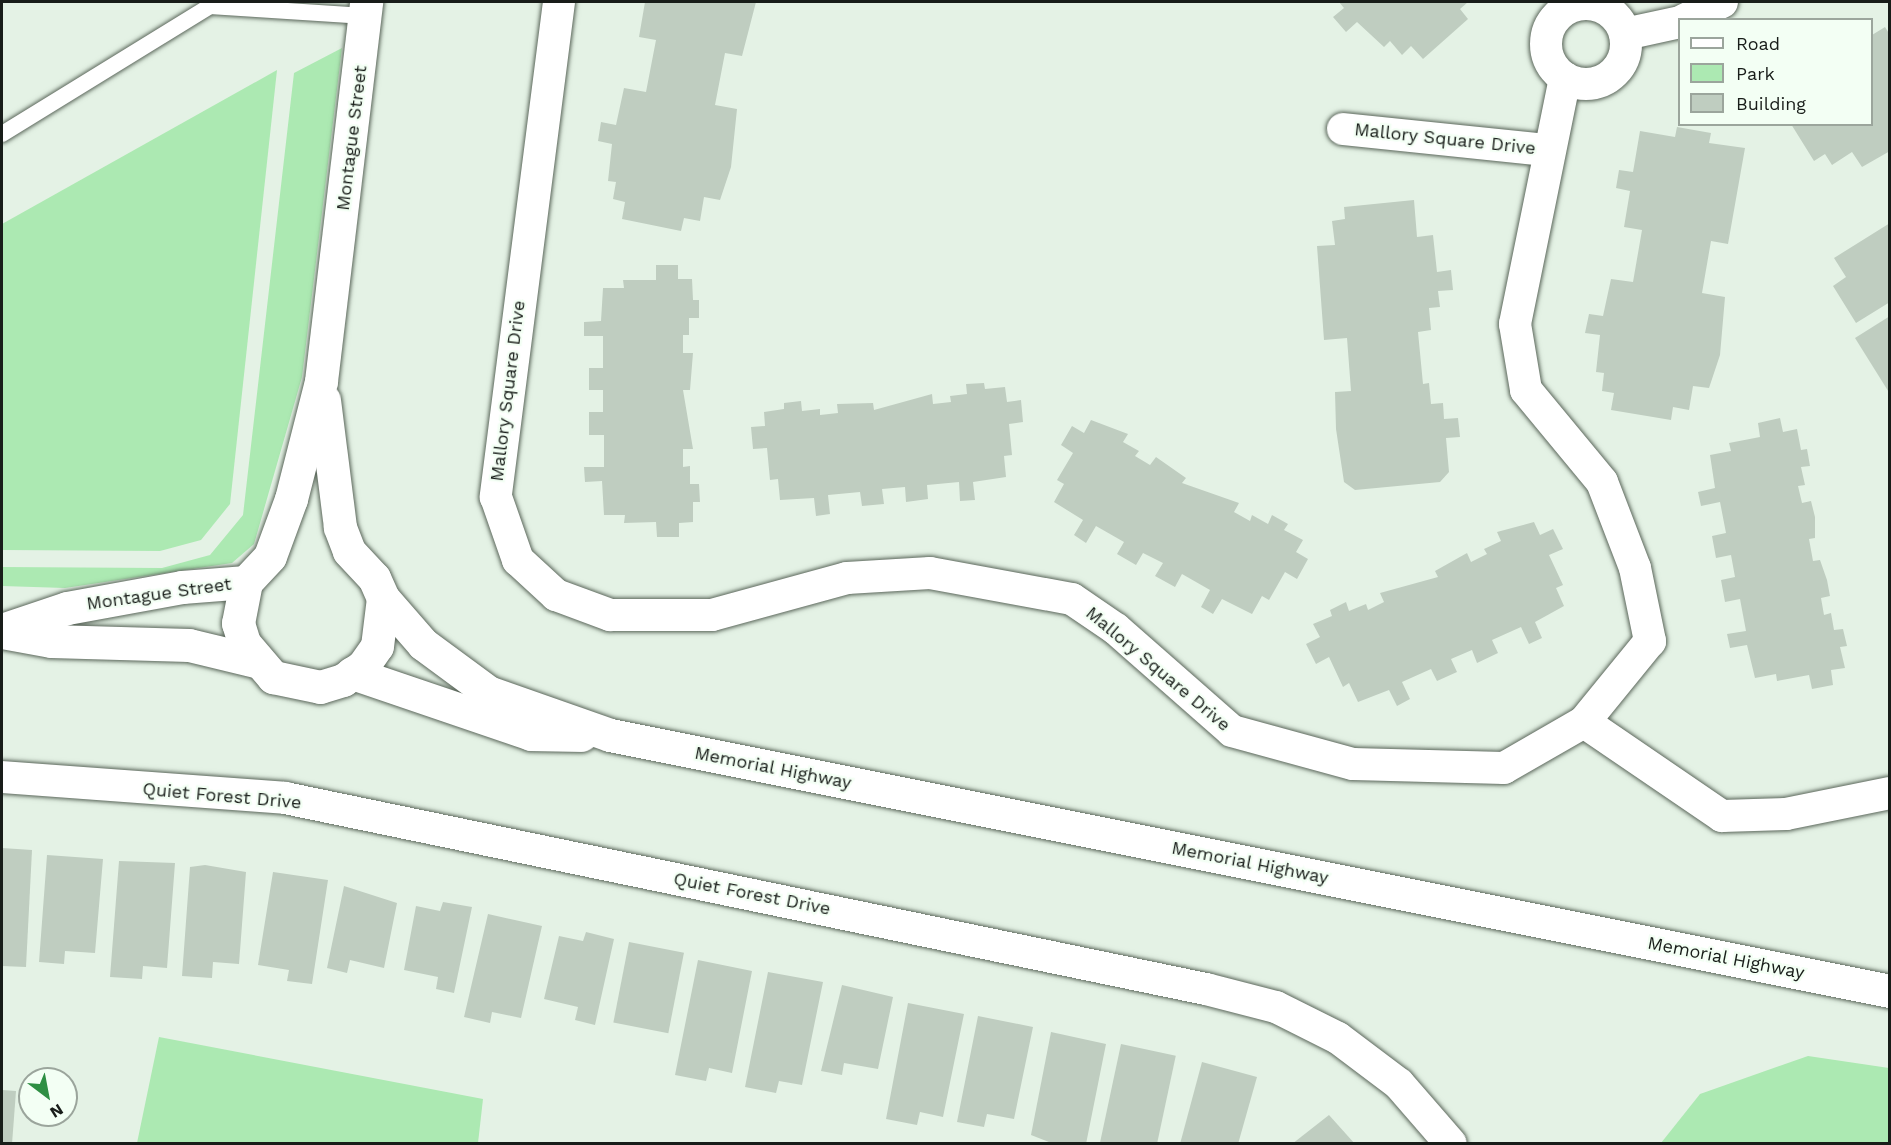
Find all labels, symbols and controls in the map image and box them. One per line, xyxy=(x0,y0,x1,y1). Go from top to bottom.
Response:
legend xyxy=(1678,18,1873,126)
text: Road xyxy=(1736,33,1780,54)
text: Park xyxy=(1736,63,1775,84)
street label: Montague Street xyxy=(332,64,372,212)
text: Building xyxy=(1736,93,1806,114)
street label: Mallory Square Drive xyxy=(1353,119,1537,159)
street label: Mallory Square Drive xyxy=(486,299,530,483)
street label: Montague Street xyxy=(85,573,233,615)
street label: Mallory Square Drive xyxy=(1081,602,1235,736)
street label: Memorial Highway xyxy=(692,742,854,794)
street label: Quiet Forest Drive xyxy=(142,778,302,814)
street label: Memorial Highway xyxy=(1169,837,1331,889)
street label: Quiet Forest Drive xyxy=(672,868,832,920)
street label: Memorial Highway xyxy=(1645,932,1807,984)
north arrow xyxy=(18,1067,78,1127)
text: N xyxy=(47,1100,67,1122)

